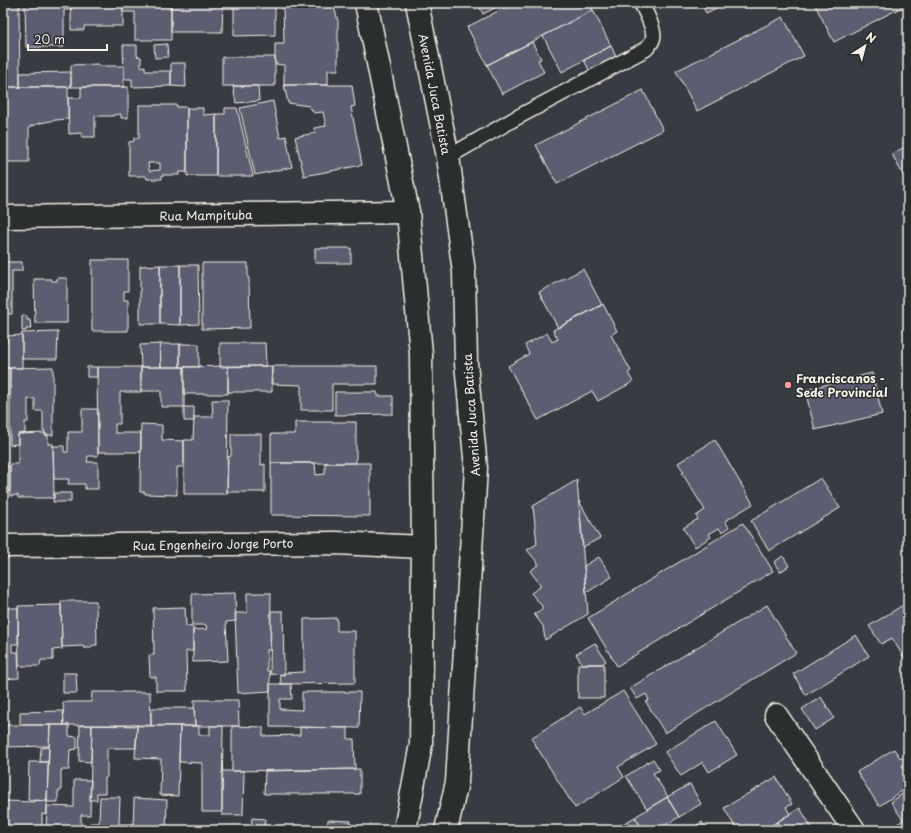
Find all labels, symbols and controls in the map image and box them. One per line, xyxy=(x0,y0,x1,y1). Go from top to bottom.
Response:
scale bar xyxy=(28,26,107,52)
north arrow xyxy=(845,26,885,66)
text: N xyxy=(863,28,880,47)
text: 20 m xyxy=(34,30,65,48)
street label: Avenida Juca Batista xyxy=(414,32,456,157)
street label: Rua Mampituba xyxy=(159,205,253,225)
street label: Avenida Juca Batista xyxy=(458,353,484,477)
place label: Franciscanos - Sede Provincial xyxy=(796,369,888,401)
marker: Franciscanos - Sede Provincial xyxy=(783,380,793,390)
street label: Rua Engenheiro Jorge Porto xyxy=(132,534,294,554)

